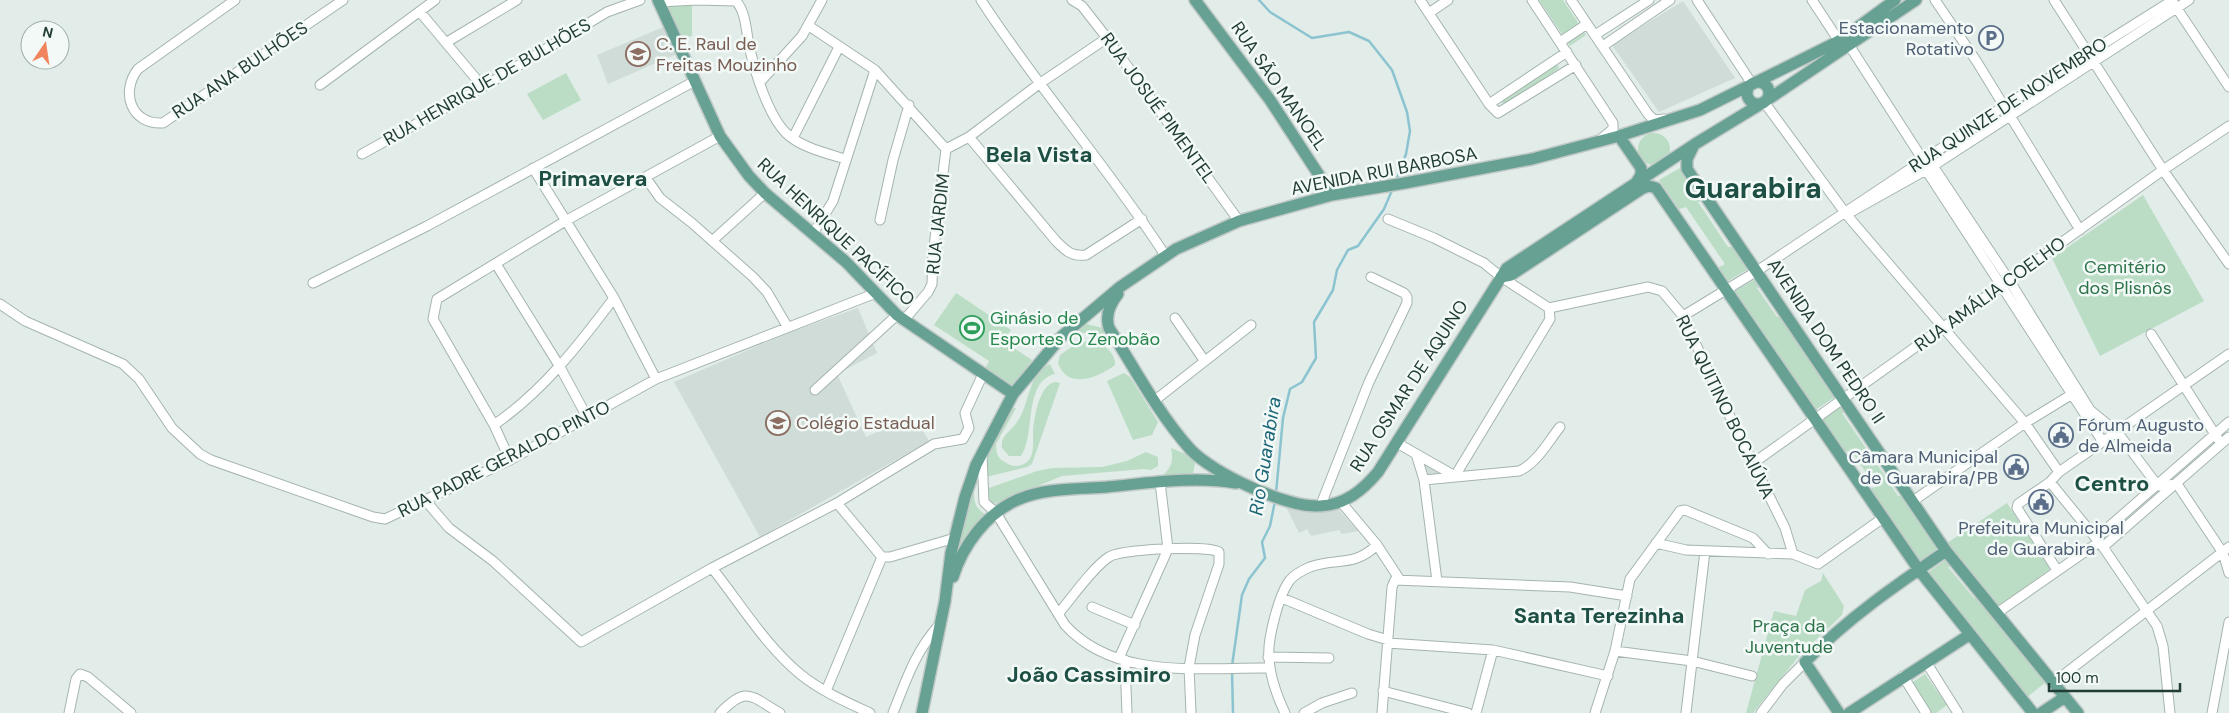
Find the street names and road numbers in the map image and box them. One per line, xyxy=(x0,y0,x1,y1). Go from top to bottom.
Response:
street label: RUA HENRIQUE DE BULHÕES xyxy=(379,13,595,151)
street label: RUA ANA BULHÕES xyxy=(167,16,313,124)
street label: RUA SÃO MANOEL xyxy=(1226,17,1332,155)
street label: RUA JOSUÉ PIMENTEL xyxy=(1095,28,1221,188)
street label: RUA QUINZE DE NOVEMBRO xyxy=(1904,32,2112,178)
street label: AVENIDA RUI BARBOSA xyxy=(1289,141,1479,201)
street label: RUA HENRIQUE PACÍFICO xyxy=(752,153,920,311)
street label: RUA JARDIM xyxy=(921,172,955,276)
street label: RUA AMÁLIA COELHO xyxy=(1910,231,2070,357)
street label: AVENIDA DOM PEDRO II xyxy=(1762,254,1890,428)
street label: RUA OSMAR DE AQUINO xyxy=(1344,295,1474,477)
street label: RUA QUITINO BOCAIÚVA xyxy=(1670,311,1780,503)
street label: RUA PADRE GERALDO PINTO xyxy=(394,395,614,523)

